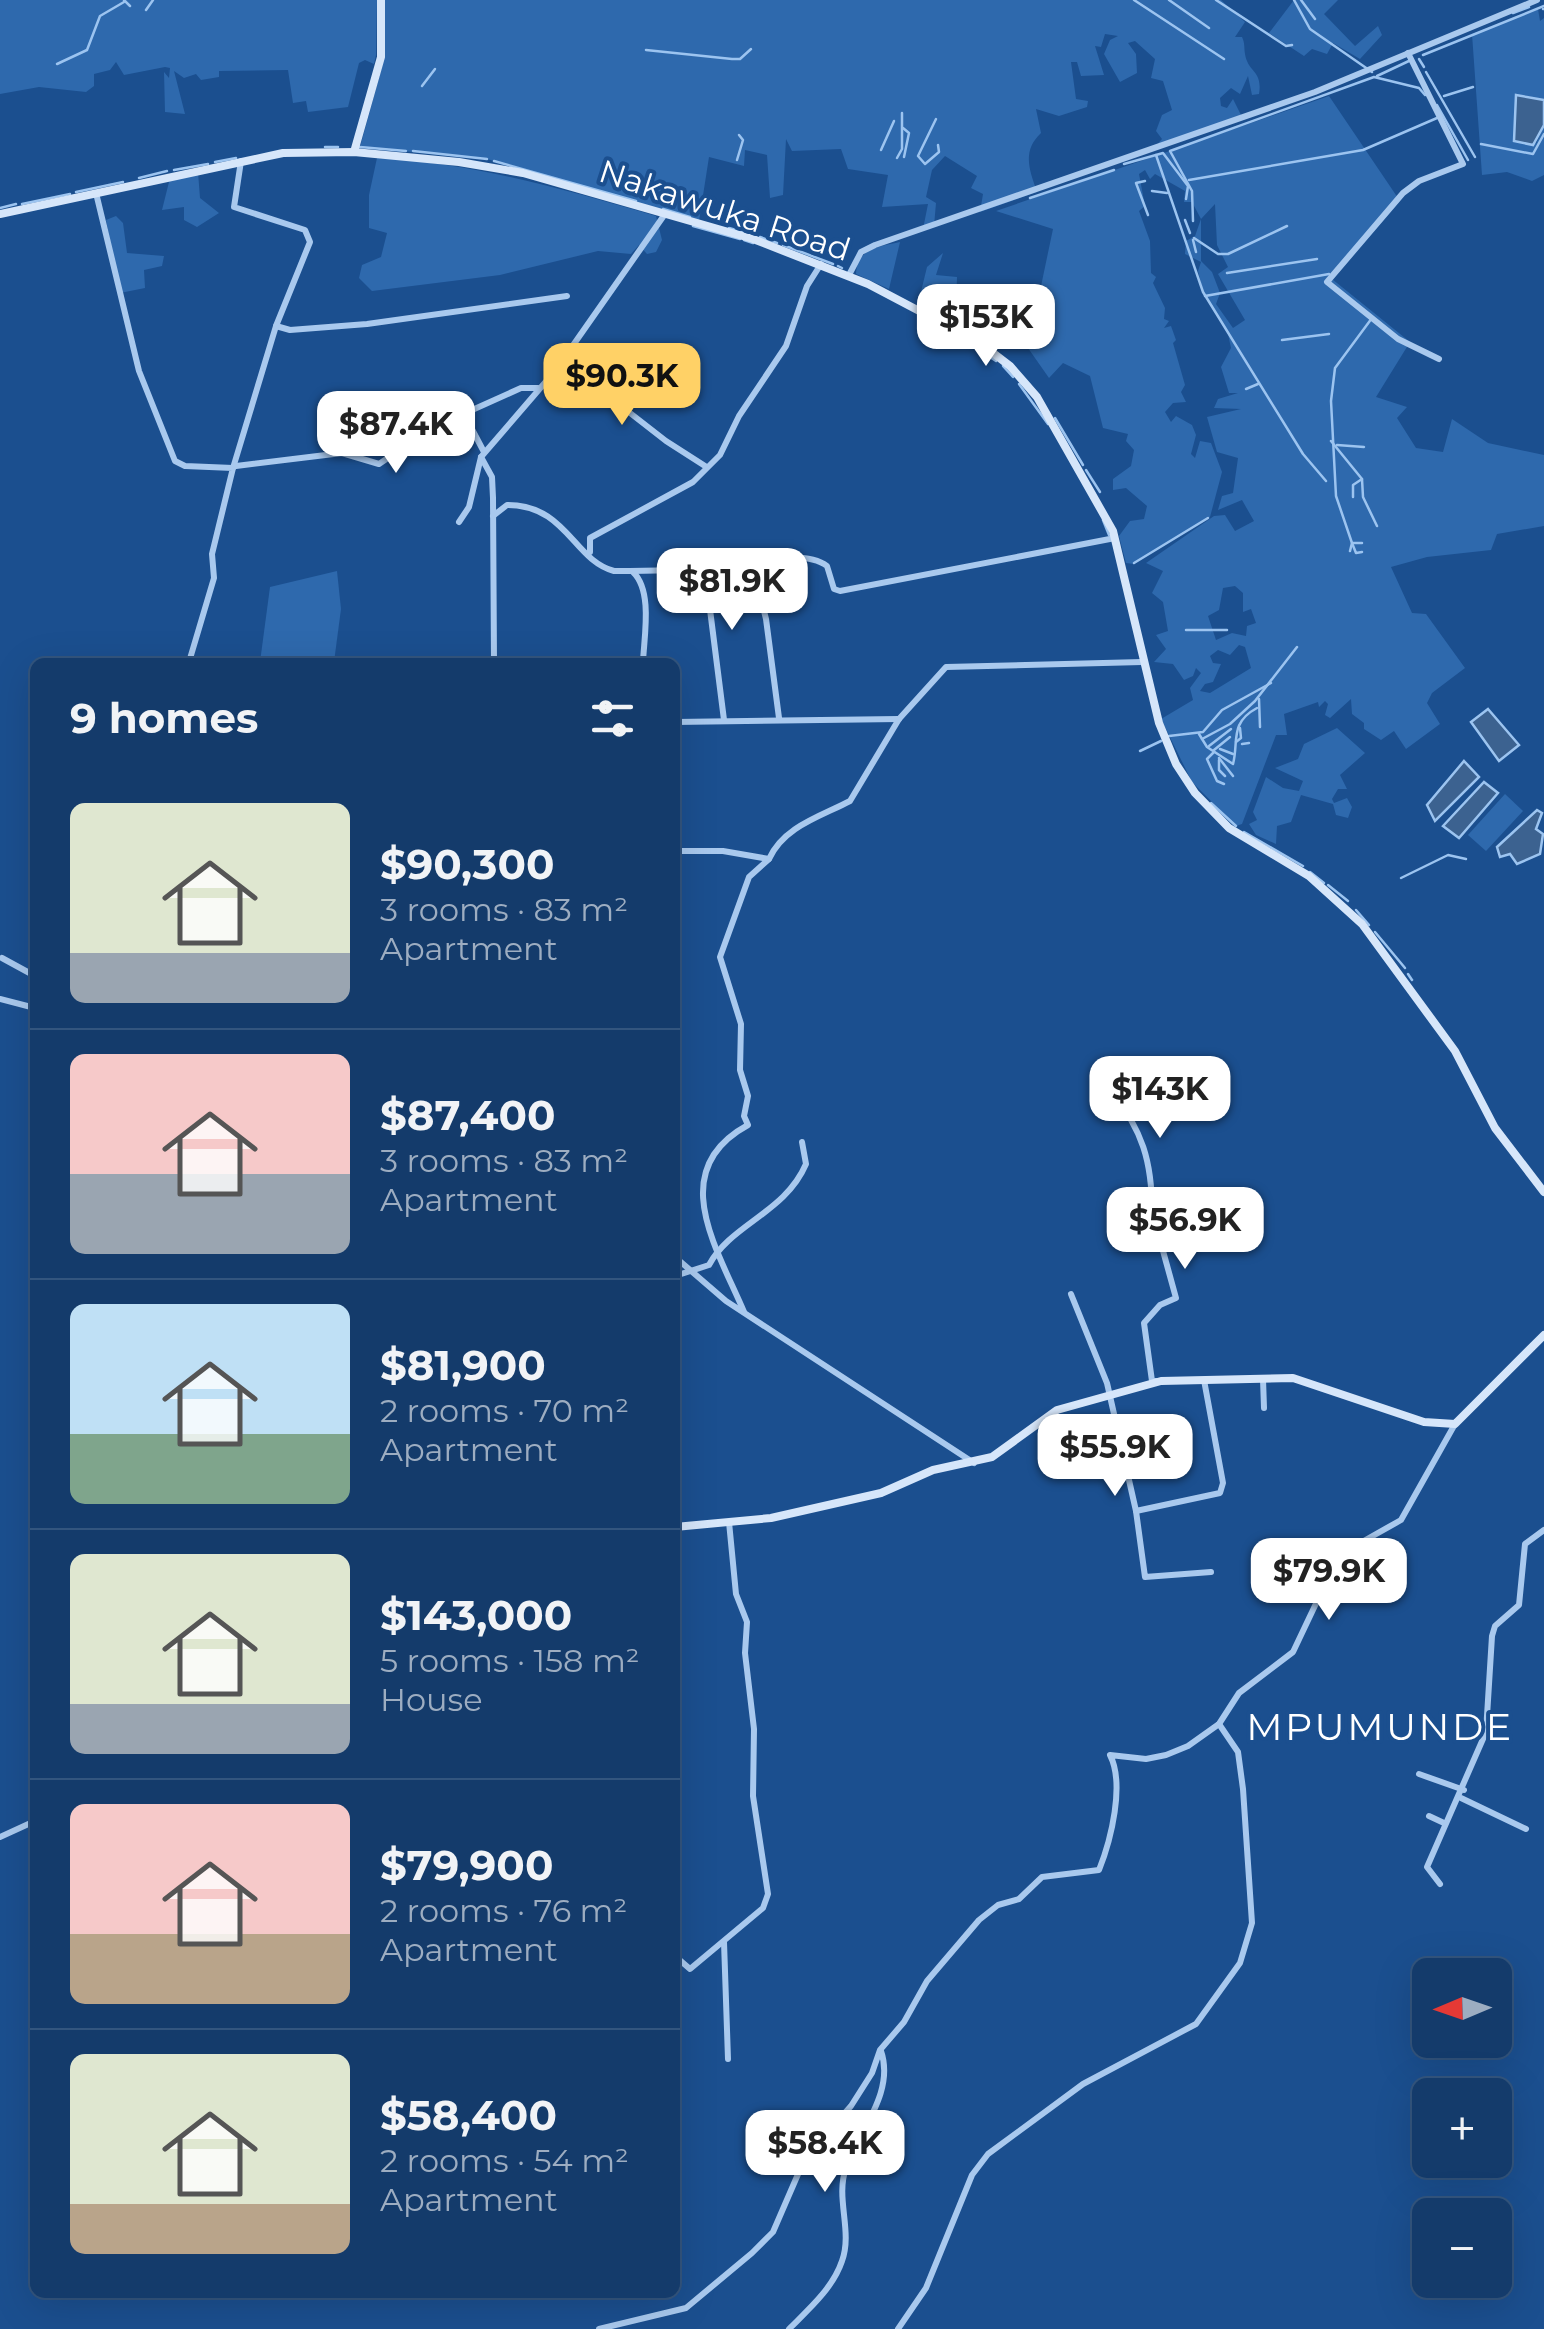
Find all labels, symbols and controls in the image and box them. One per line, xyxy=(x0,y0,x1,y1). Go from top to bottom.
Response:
street label: Nakawuka Road xyxy=(595,151,855,269)
pin: $153K xyxy=(916,284,1056,369)
text: $153K xyxy=(939,297,1033,336)
pin: $90.3K xyxy=(541,343,703,428)
text: $90.3K xyxy=(565,356,679,395)
pin: $87.4K xyxy=(315,391,477,476)
text: $87.4K xyxy=(339,404,453,443)
pin: $81.9K xyxy=(651,548,813,633)
text: $81.9K xyxy=(679,561,785,600)
icon: filters xyxy=(585,691,640,746)
text: 9 homes xyxy=(70,692,258,744)
text: $90,300 xyxy=(380,838,554,890)
icon: home xyxy=(150,843,270,963)
text: 3 rooms · 83 m² xyxy=(380,890,628,929)
text: Apartment xyxy=(380,929,558,968)
pin: $143K xyxy=(1090,1056,1230,1141)
text: $143K xyxy=(1111,1069,1209,1108)
text: $87,400 xyxy=(380,1089,555,1141)
icon: home xyxy=(150,1094,270,1214)
text: 3 rooms · 83 m² xyxy=(380,1141,628,1180)
text: Apartment xyxy=(380,1180,558,1219)
pin: $56.9K xyxy=(1104,1187,1266,1272)
text: $56.9K xyxy=(1129,1200,1241,1239)
text: $81,900 xyxy=(380,1339,546,1391)
icon: home xyxy=(150,1344,270,1464)
text: 2 rooms · 70 m² xyxy=(380,1391,629,1430)
pin: $55.9K xyxy=(1034,1414,1196,1499)
text: $55.9K xyxy=(1060,1427,1170,1466)
text: Apartment xyxy=(380,1430,558,1469)
pin: $79.9K xyxy=(1248,1538,1410,1623)
text: $79.9K xyxy=(1273,1551,1385,1590)
text: $143,000 xyxy=(380,1589,572,1641)
icon: home xyxy=(150,1594,270,1714)
text: 5 rooms · 158 m² xyxy=(380,1641,640,1680)
text: House xyxy=(380,1680,483,1719)
district label: MPUMUNDE xyxy=(1246,1703,1514,1750)
text: $79,900 xyxy=(380,1839,553,1891)
icon: home xyxy=(150,1844,270,1964)
text: 2 rooms · 76 m² xyxy=(380,1891,627,1930)
text: Apartment xyxy=(380,1930,558,1969)
north arrow xyxy=(1412,1958,1512,2058)
map controls xyxy=(1412,1958,1512,2298)
button: + xyxy=(1412,2078,1512,2178)
text: $58,400 xyxy=(380,2089,557,2141)
icon: home xyxy=(150,2094,270,2214)
pin: $58.4K xyxy=(744,2110,906,2195)
text: $58.4K xyxy=(767,2123,883,2162)
text: 2 rooms · 54 m² xyxy=(380,2141,629,2180)
text: Apartment xyxy=(380,2180,558,2219)
button: − xyxy=(1412,2198,1512,2298)

